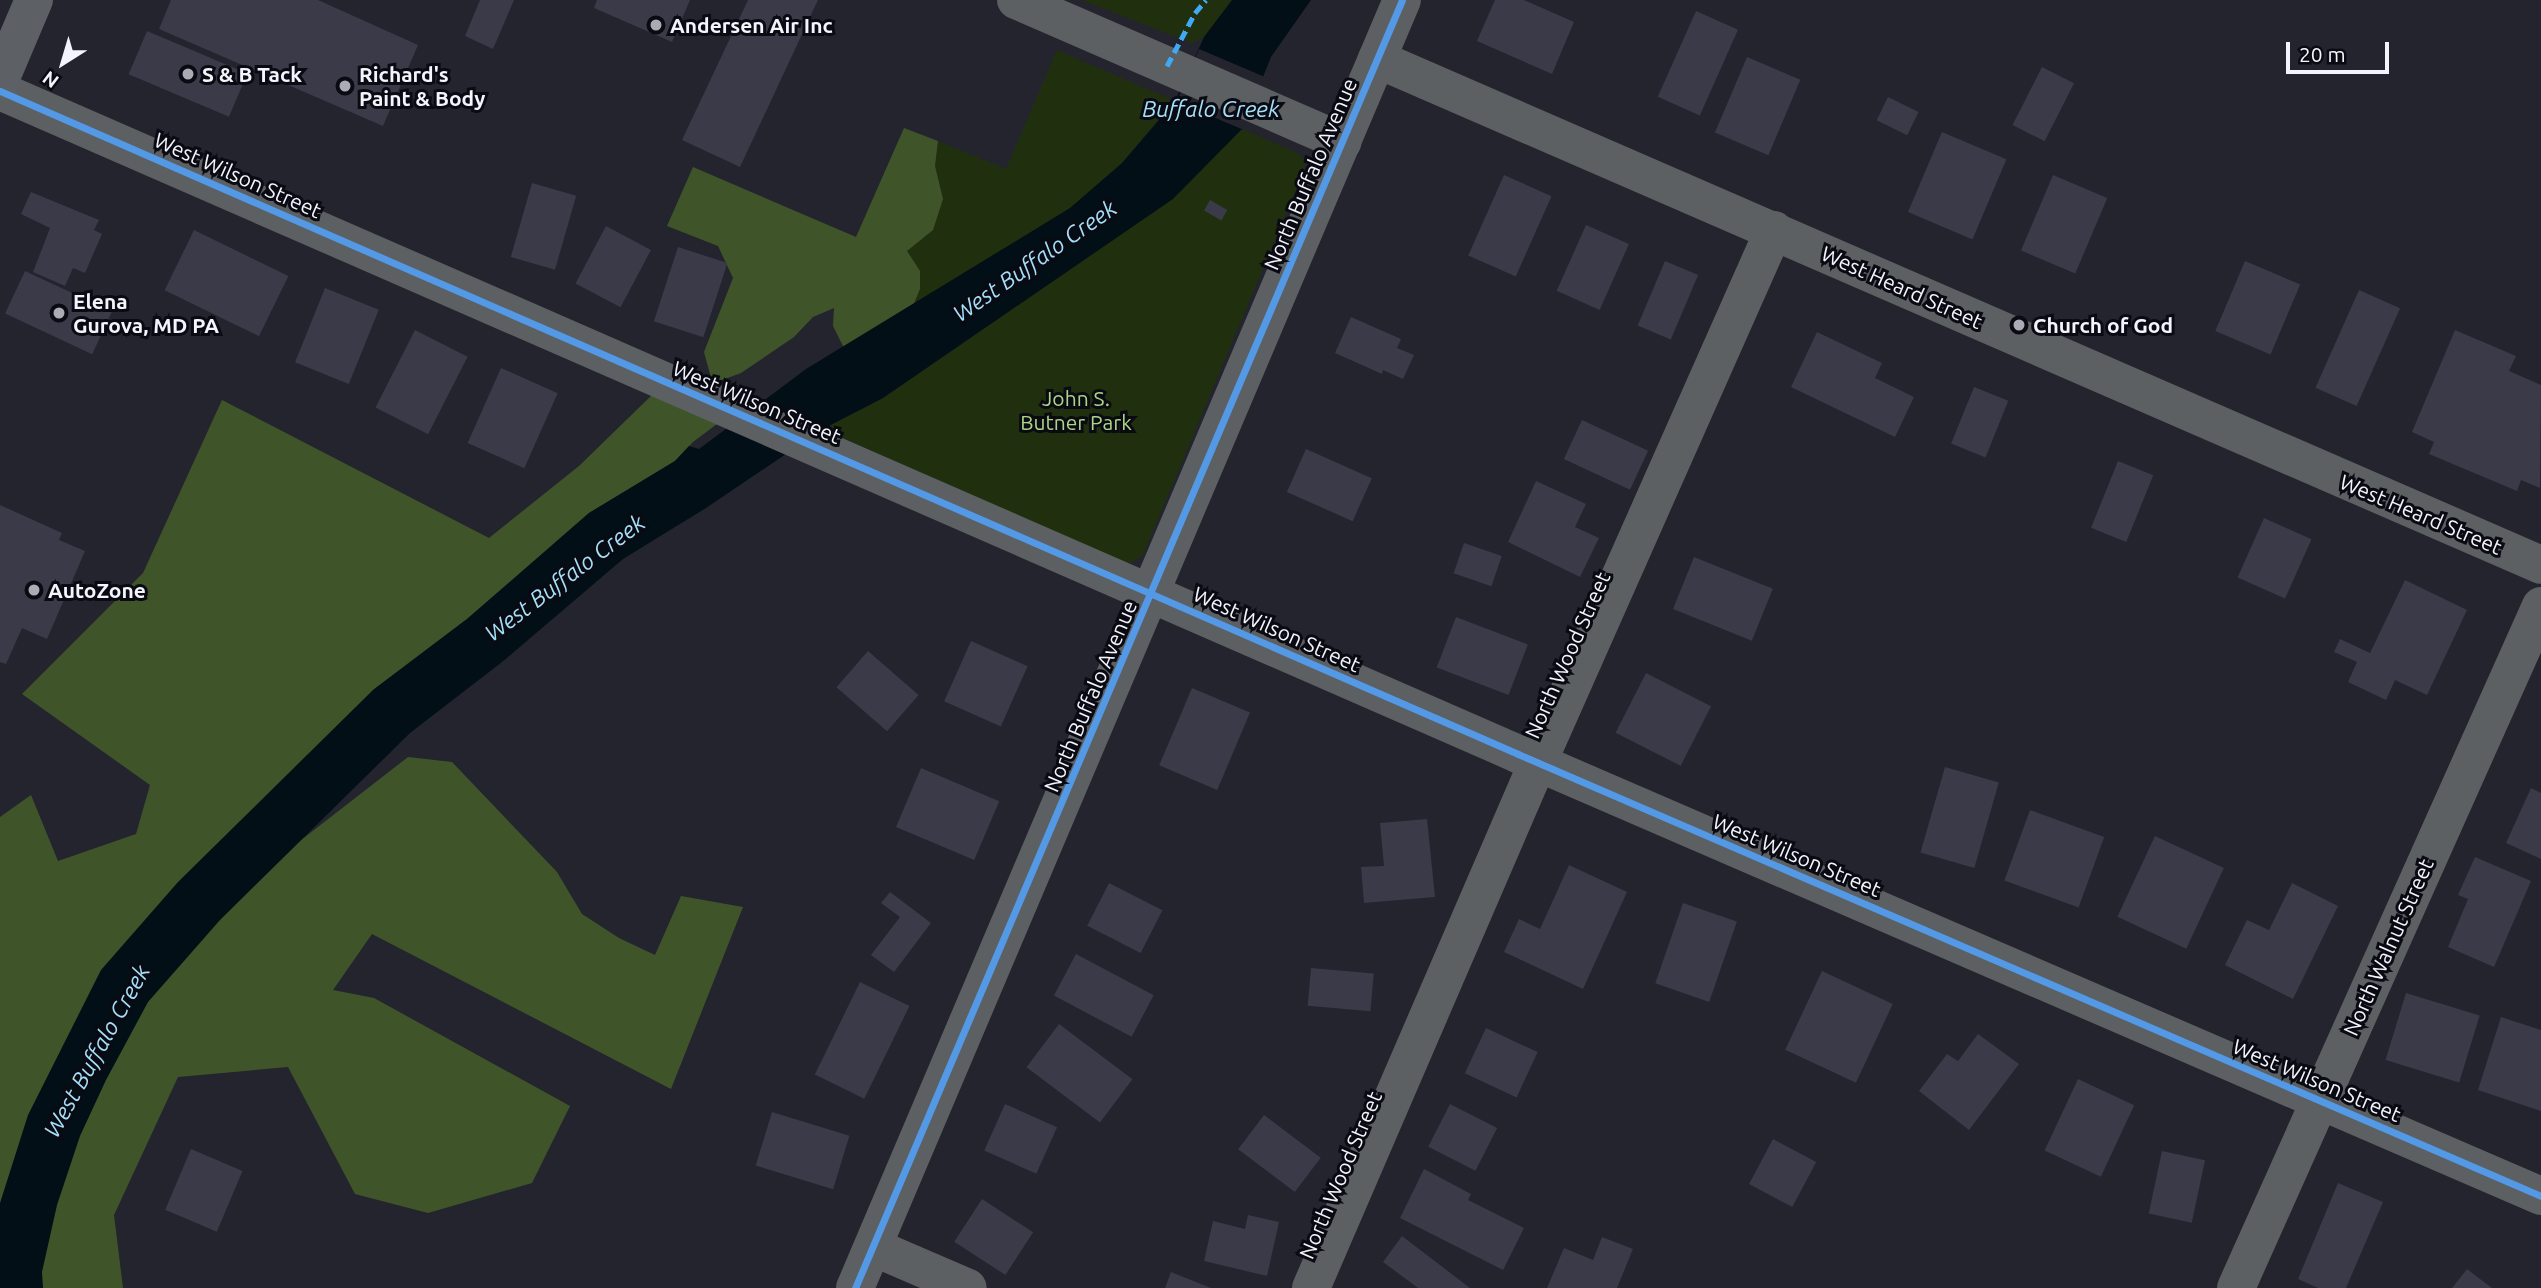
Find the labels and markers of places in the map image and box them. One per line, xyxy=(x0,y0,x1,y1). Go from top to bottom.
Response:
place label: Andersen Air Inc xyxy=(670,12,833,38)
marker: Andersen Air Inc xyxy=(648,17,664,33)
place label: S & B Tack xyxy=(202,61,302,87)
place label: Richard's Paint & Body xyxy=(359,61,485,111)
marker: S & B Tack xyxy=(180,66,196,82)
marker: Richard's Paint & Body xyxy=(337,78,353,94)
place label: Elena Gurova, MD PA xyxy=(73,288,219,338)
marker: Elena Gurova, MD PA xyxy=(51,305,67,321)
place label: Church of God xyxy=(2033,312,2173,338)
marker: Church of God xyxy=(2011,317,2027,333)
place label: AutoZone xyxy=(48,577,146,603)
marker: AutoZone xyxy=(26,582,42,598)

